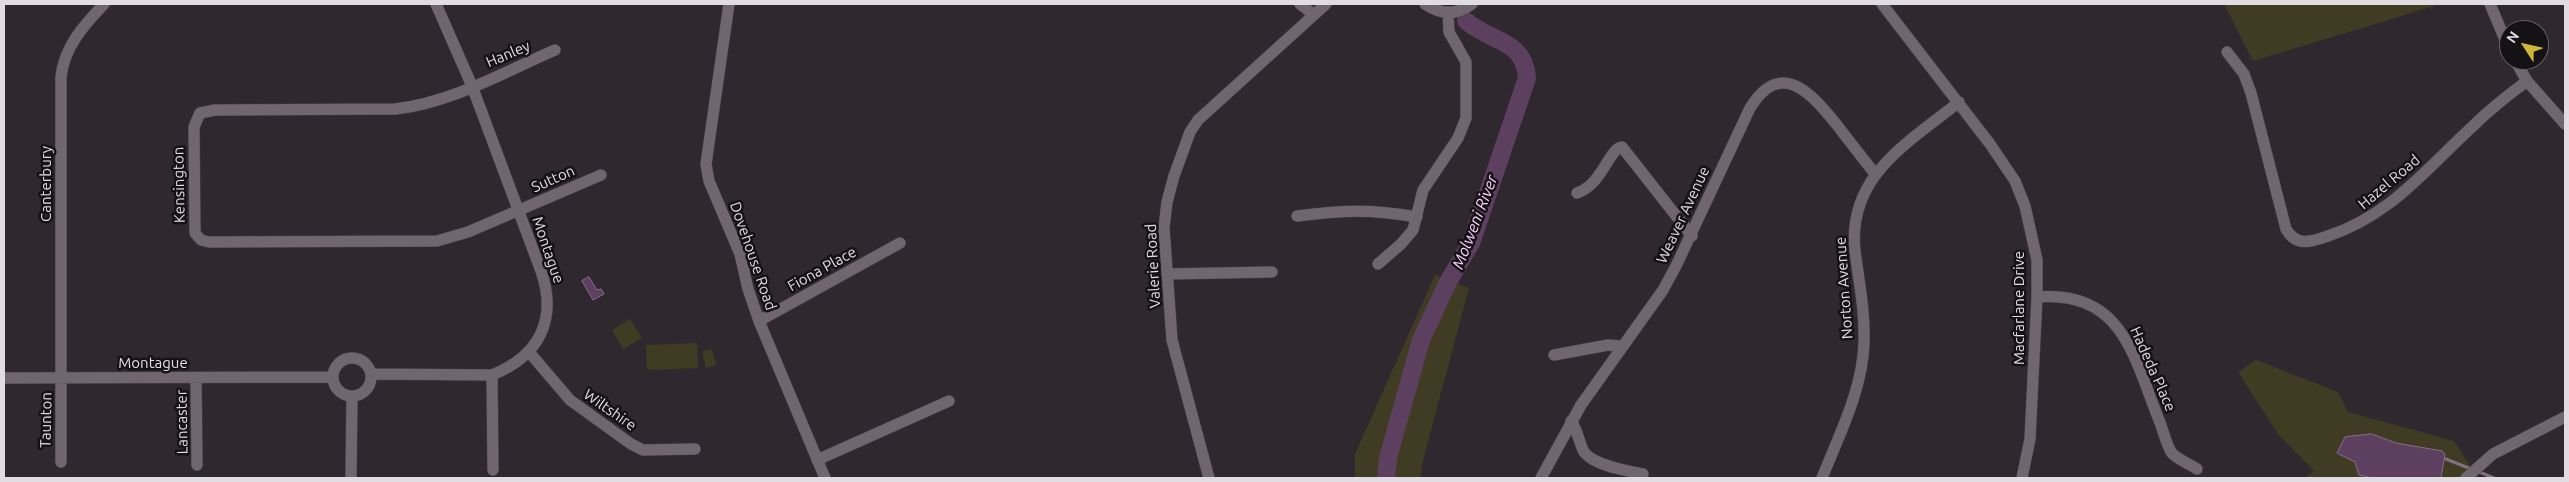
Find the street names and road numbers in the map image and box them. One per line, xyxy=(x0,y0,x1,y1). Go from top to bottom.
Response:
street label: Hanley xyxy=(483,37,533,71)
street label: Canterbury xyxy=(37,146,55,222)
street label: Kensington xyxy=(169,147,189,223)
street label: Hazel Road xyxy=(2354,151,2424,213)
street label: Sutton xyxy=(529,162,577,196)
street label: Weaver Avenue xyxy=(1653,164,1713,266)
street label: Dovehouse Road xyxy=(726,199,780,313)
street label: Montague xyxy=(528,214,568,286)
street label: Valerie Road xyxy=(1142,223,1164,309)
street label: Norton Avenue xyxy=(1831,236,1857,340)
street label: Fiona Place xyxy=(784,243,860,295)
street label: Macfarlane Drive xyxy=(2010,251,2028,365)
street label: Hadeda Place xyxy=(2126,324,2180,414)
street label: Montague xyxy=(118,354,188,372)
street label: Wiltshire xyxy=(580,385,640,435)
street label: Lancaster xyxy=(172,389,192,455)
street label: Taunton xyxy=(37,392,55,448)

